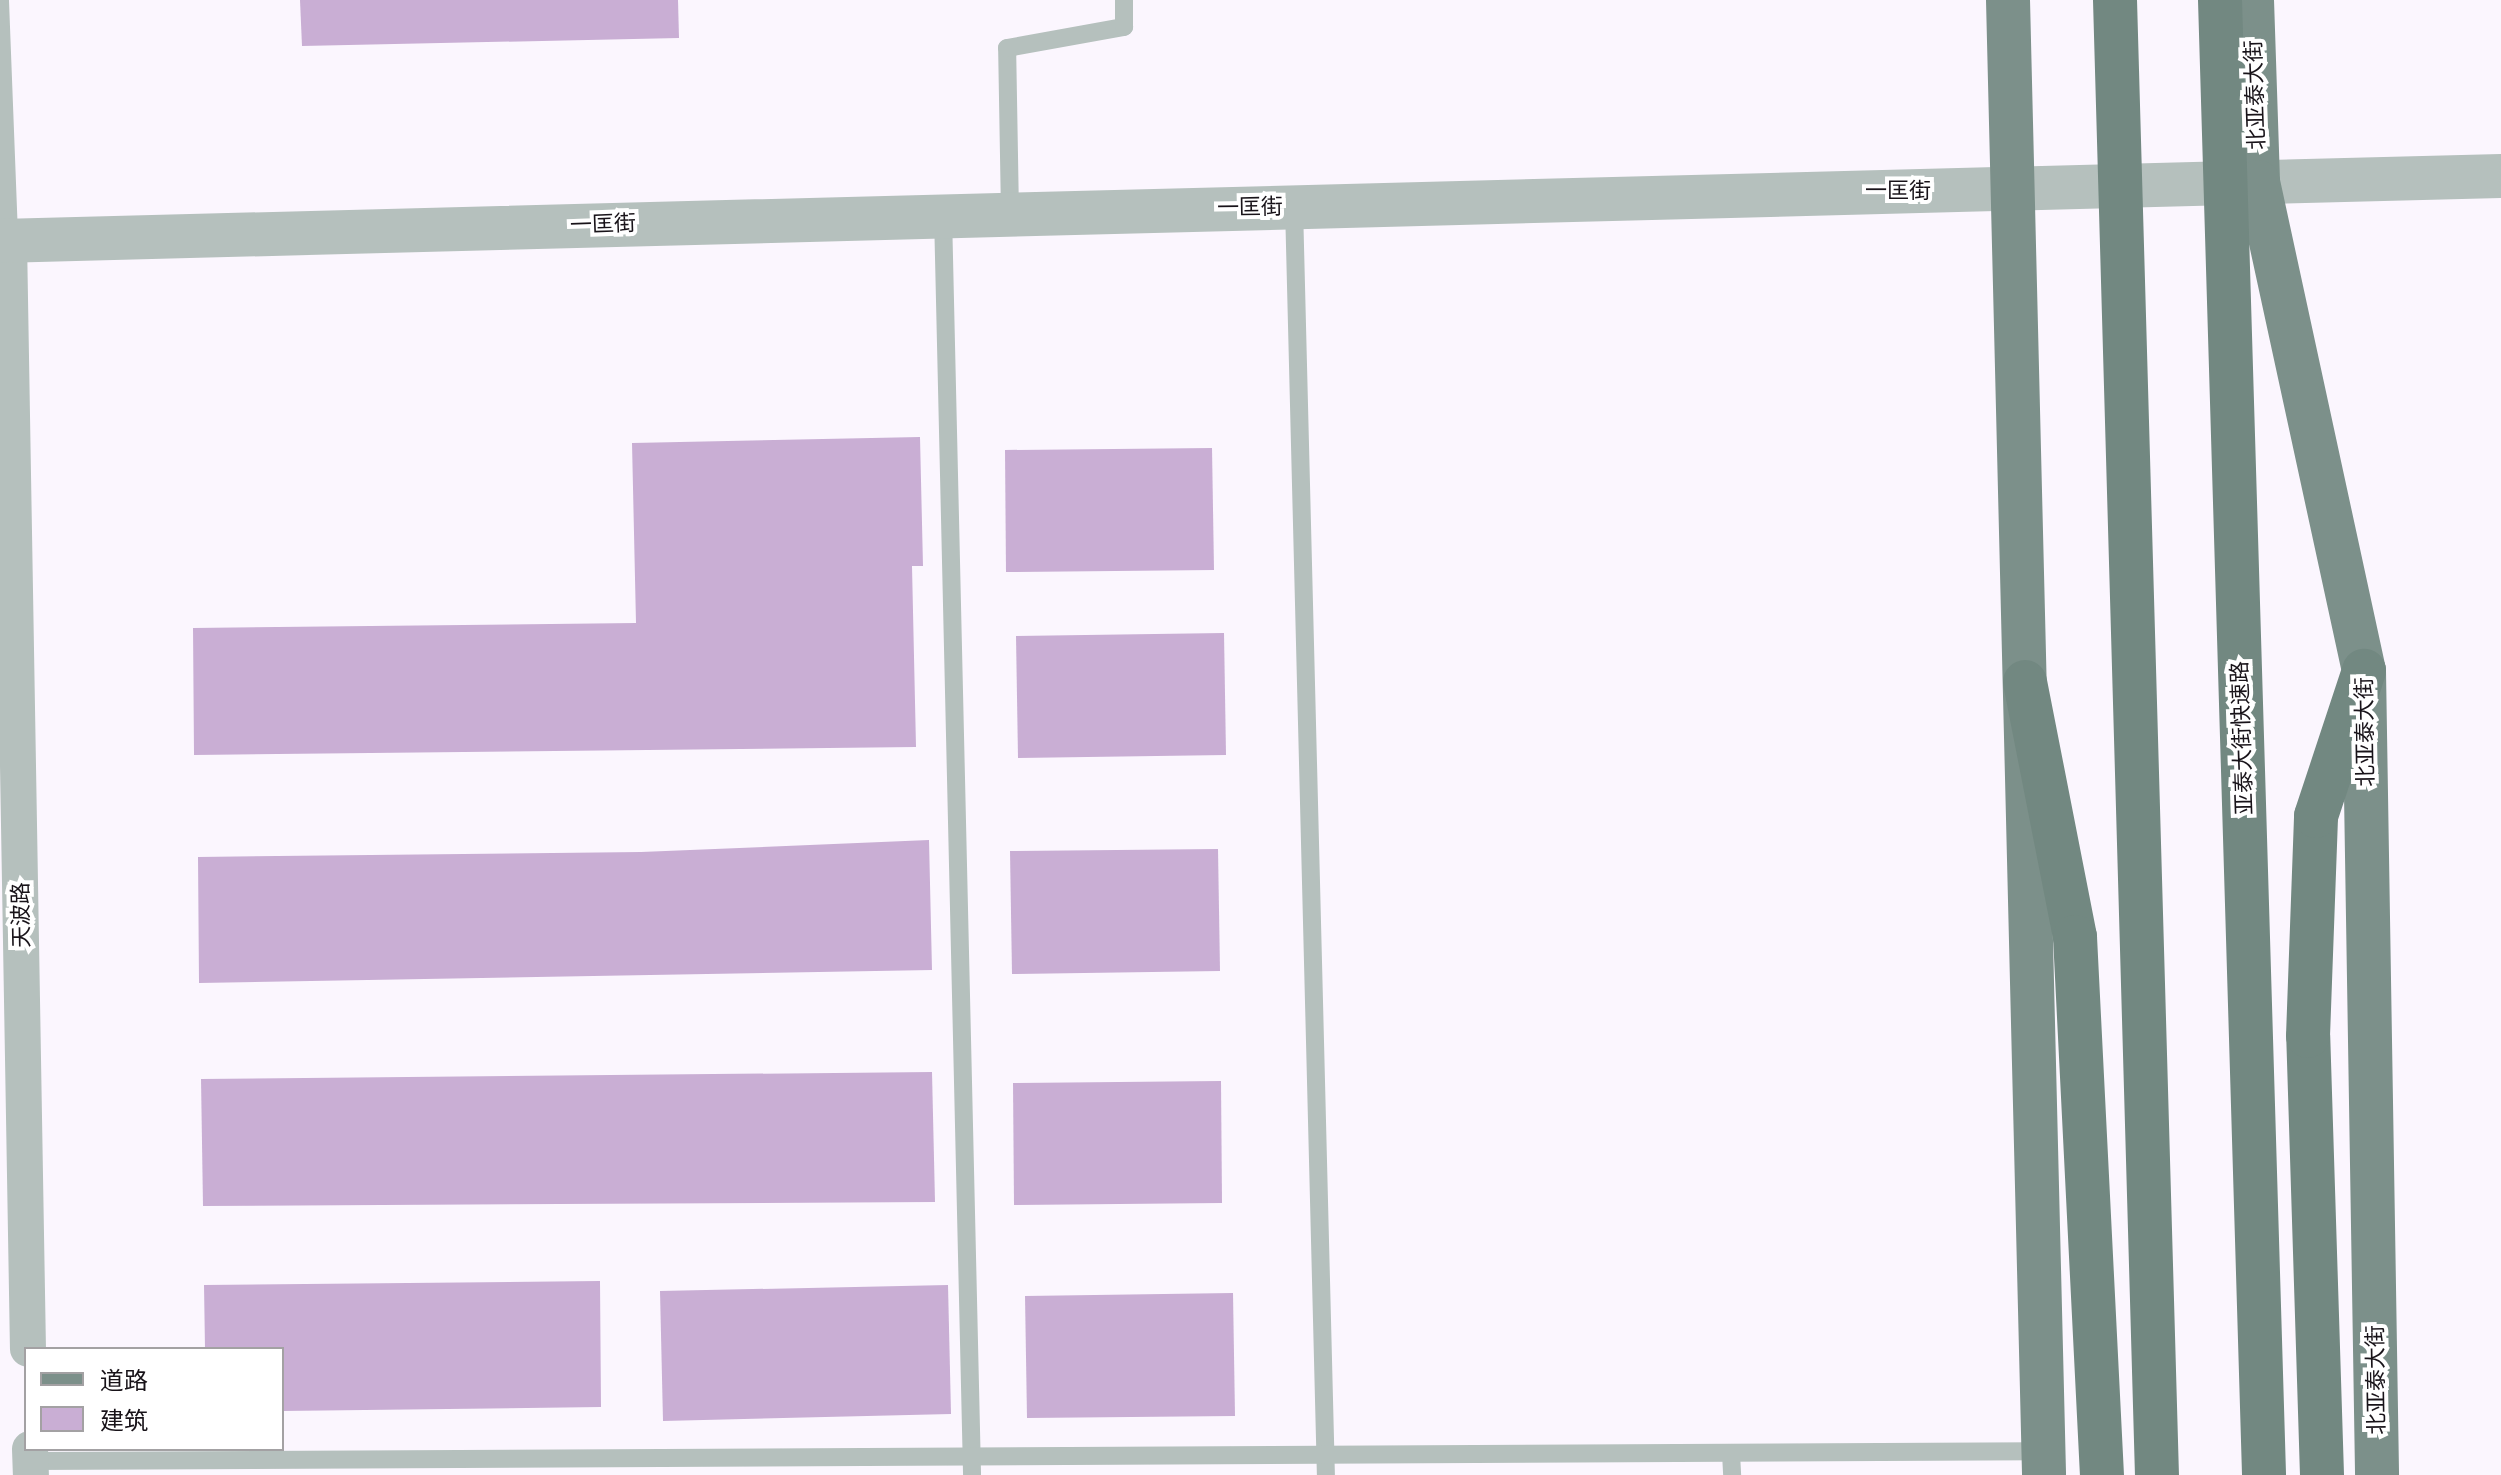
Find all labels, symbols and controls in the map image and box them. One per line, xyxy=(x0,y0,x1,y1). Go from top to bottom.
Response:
street label: 北亚泰大街 xyxy=(2240,40,2270,150)
street label: 一匡街 xyxy=(1865,178,1931,204)
street label: 一匡街 xyxy=(1217,193,1283,221)
street label: 一匡街 xyxy=(570,210,636,238)
street label: 亚泰大街快速路 xyxy=(2226,661,2258,815)
street label: 北亚泰大街 xyxy=(2351,677,2379,787)
street label: 天波路 xyxy=(7,882,35,948)
street label: 北亚泰大街 xyxy=(2362,1325,2390,1435)
legend xyxy=(24,1347,284,1451)
text: 道路 xyxy=(100,1362,148,1398)
text: 建筑 xyxy=(100,1402,148,1438)

